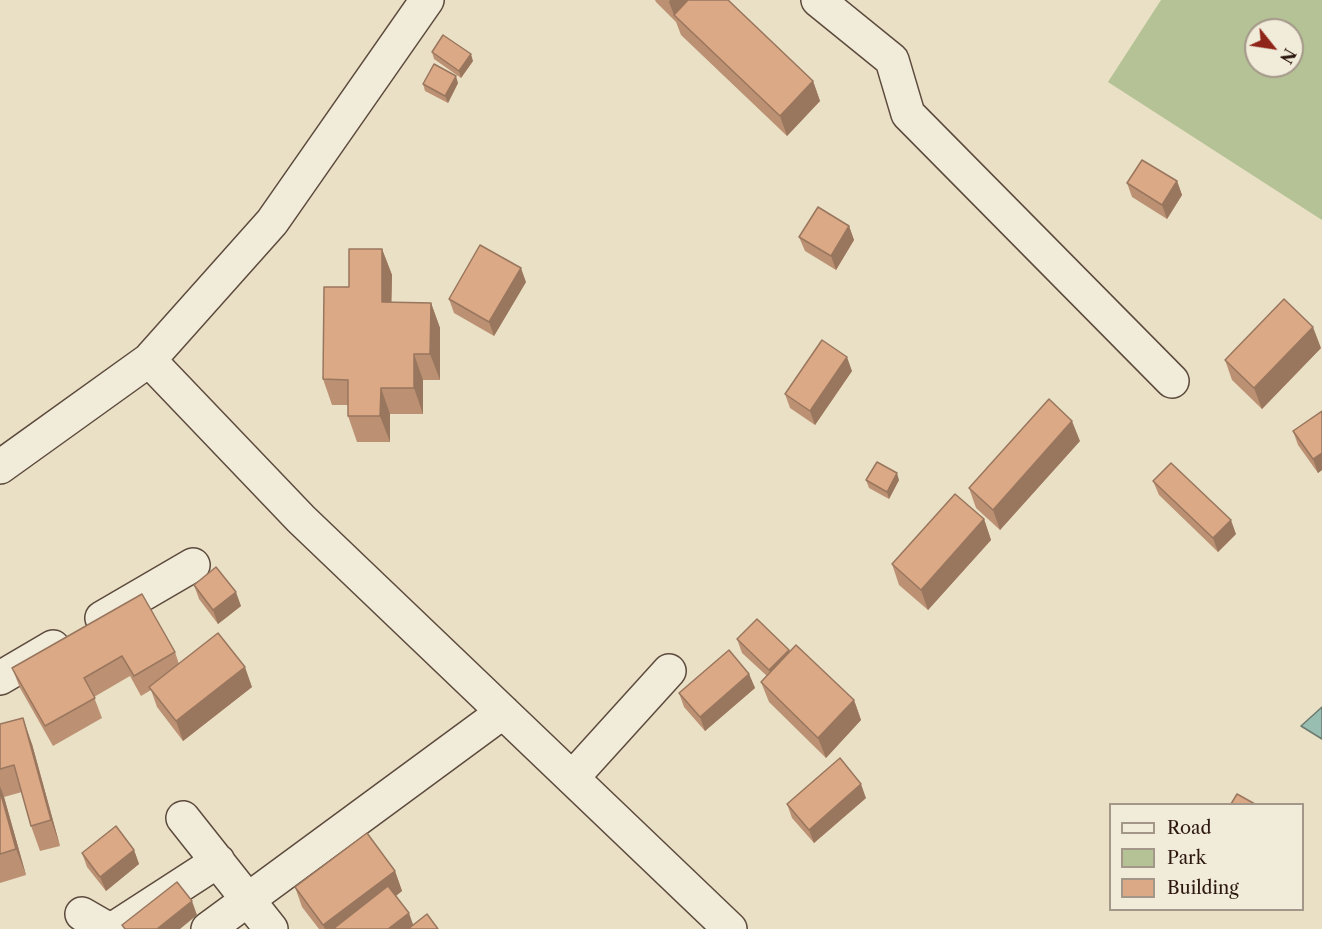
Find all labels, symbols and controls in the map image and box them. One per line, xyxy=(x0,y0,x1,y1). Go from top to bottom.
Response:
north arrow xyxy=(1244,18,1304,78)
text: N xyxy=(1276,45,1300,67)
legend xyxy=(1109,803,1304,911)
text: Road xyxy=(1167,817,1212,839)
text: Park xyxy=(1167,847,1206,869)
text: Building xyxy=(1167,877,1239,899)

